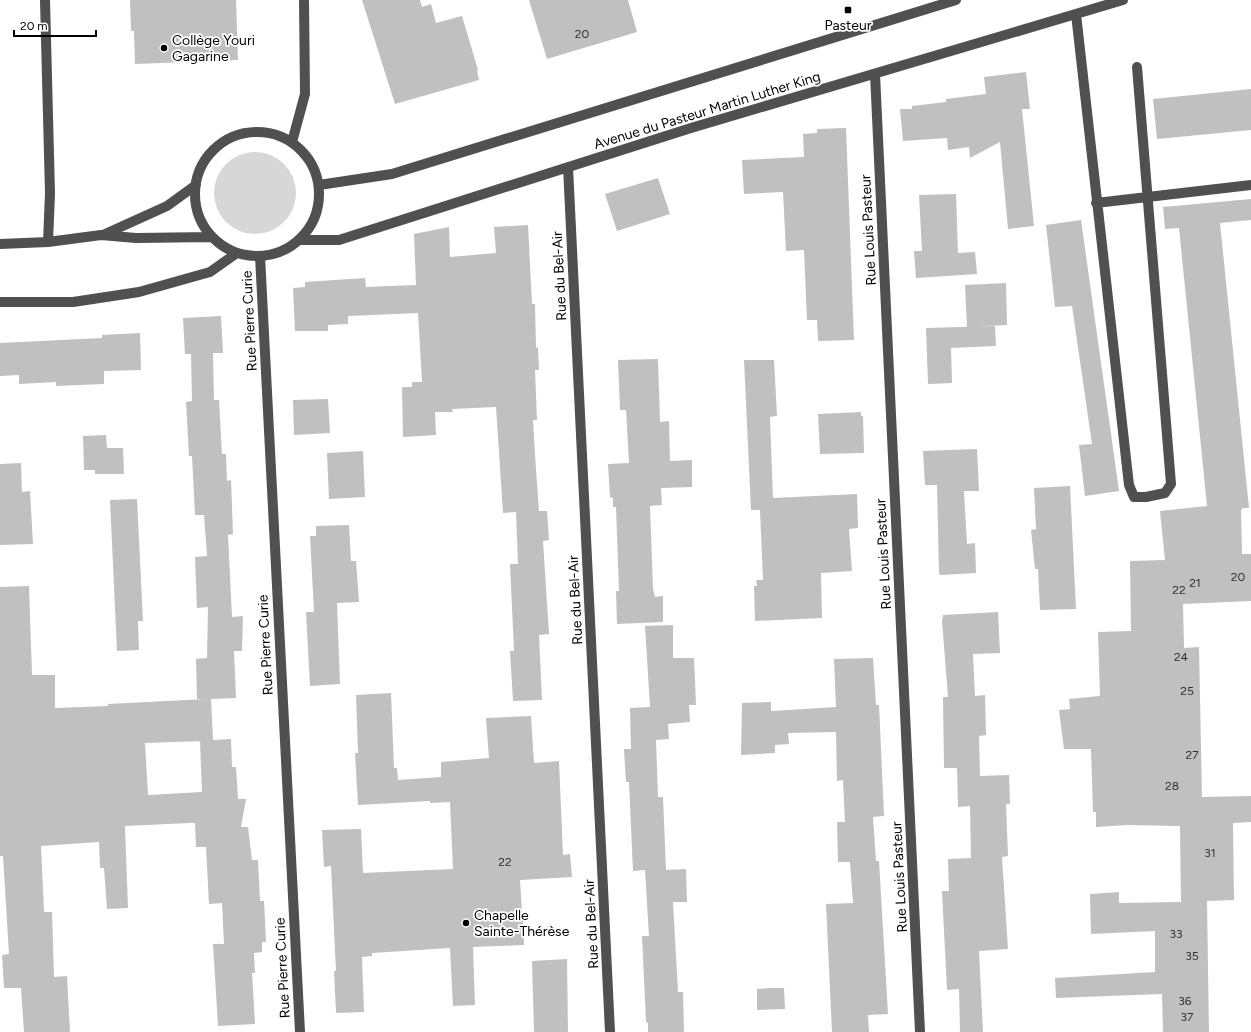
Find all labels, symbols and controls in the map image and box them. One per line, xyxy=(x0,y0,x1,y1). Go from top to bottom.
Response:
marker: Pasteur xyxy=(843,5,853,15)
scale bar xyxy=(14,12,96,38)
place label: Pasteur xyxy=(824,17,872,34)
text: 20 m xyxy=(20,19,48,33)
house number: 20 xyxy=(575,27,590,41)
place label: Collège Youri Gagarine xyxy=(172,32,255,65)
marker: Collège Youri Gagarine xyxy=(159,43,169,53)
street label: Avenue du Pasteur Martin Luther King xyxy=(592,68,823,153)
street label: Rue Louis Pasteur xyxy=(857,174,880,286)
street label: Rue du Bel-Air xyxy=(549,230,570,321)
street label: Rue Pierre Curie xyxy=(238,270,261,372)
street label: Rue Louis Pasteur xyxy=(872,498,895,610)
street label: Rue du Bel-Air xyxy=(565,554,586,645)
house number: 20 xyxy=(1231,570,1246,584)
house number: 21 xyxy=(1189,576,1201,590)
house number: 22 xyxy=(1172,583,1186,597)
street label: Rue Pierre Curie xyxy=(254,594,277,696)
house number: 24 xyxy=(1174,650,1189,664)
house number: 25 xyxy=(1180,684,1194,698)
house number: 27 xyxy=(1185,748,1199,762)
house number: 28 xyxy=(1165,779,1179,793)
street label: Rue Louis Pasteur xyxy=(888,821,911,933)
house number: 31 xyxy=(1204,846,1216,860)
house number: 22 xyxy=(498,855,512,869)
street label: Rue du Bel-Air xyxy=(581,878,602,969)
place label: Chapelle Sainte-Thérèse xyxy=(474,907,570,940)
street label: Rue Pierre Curie xyxy=(271,917,294,1019)
marker: Chapelle Sainte-Thérèse xyxy=(461,918,471,928)
house number: 33 xyxy=(1169,927,1183,941)
house number: 35 xyxy=(1185,949,1199,963)
house number: 36 xyxy=(1178,994,1192,1008)
house number: 37 xyxy=(1181,1010,1194,1024)

